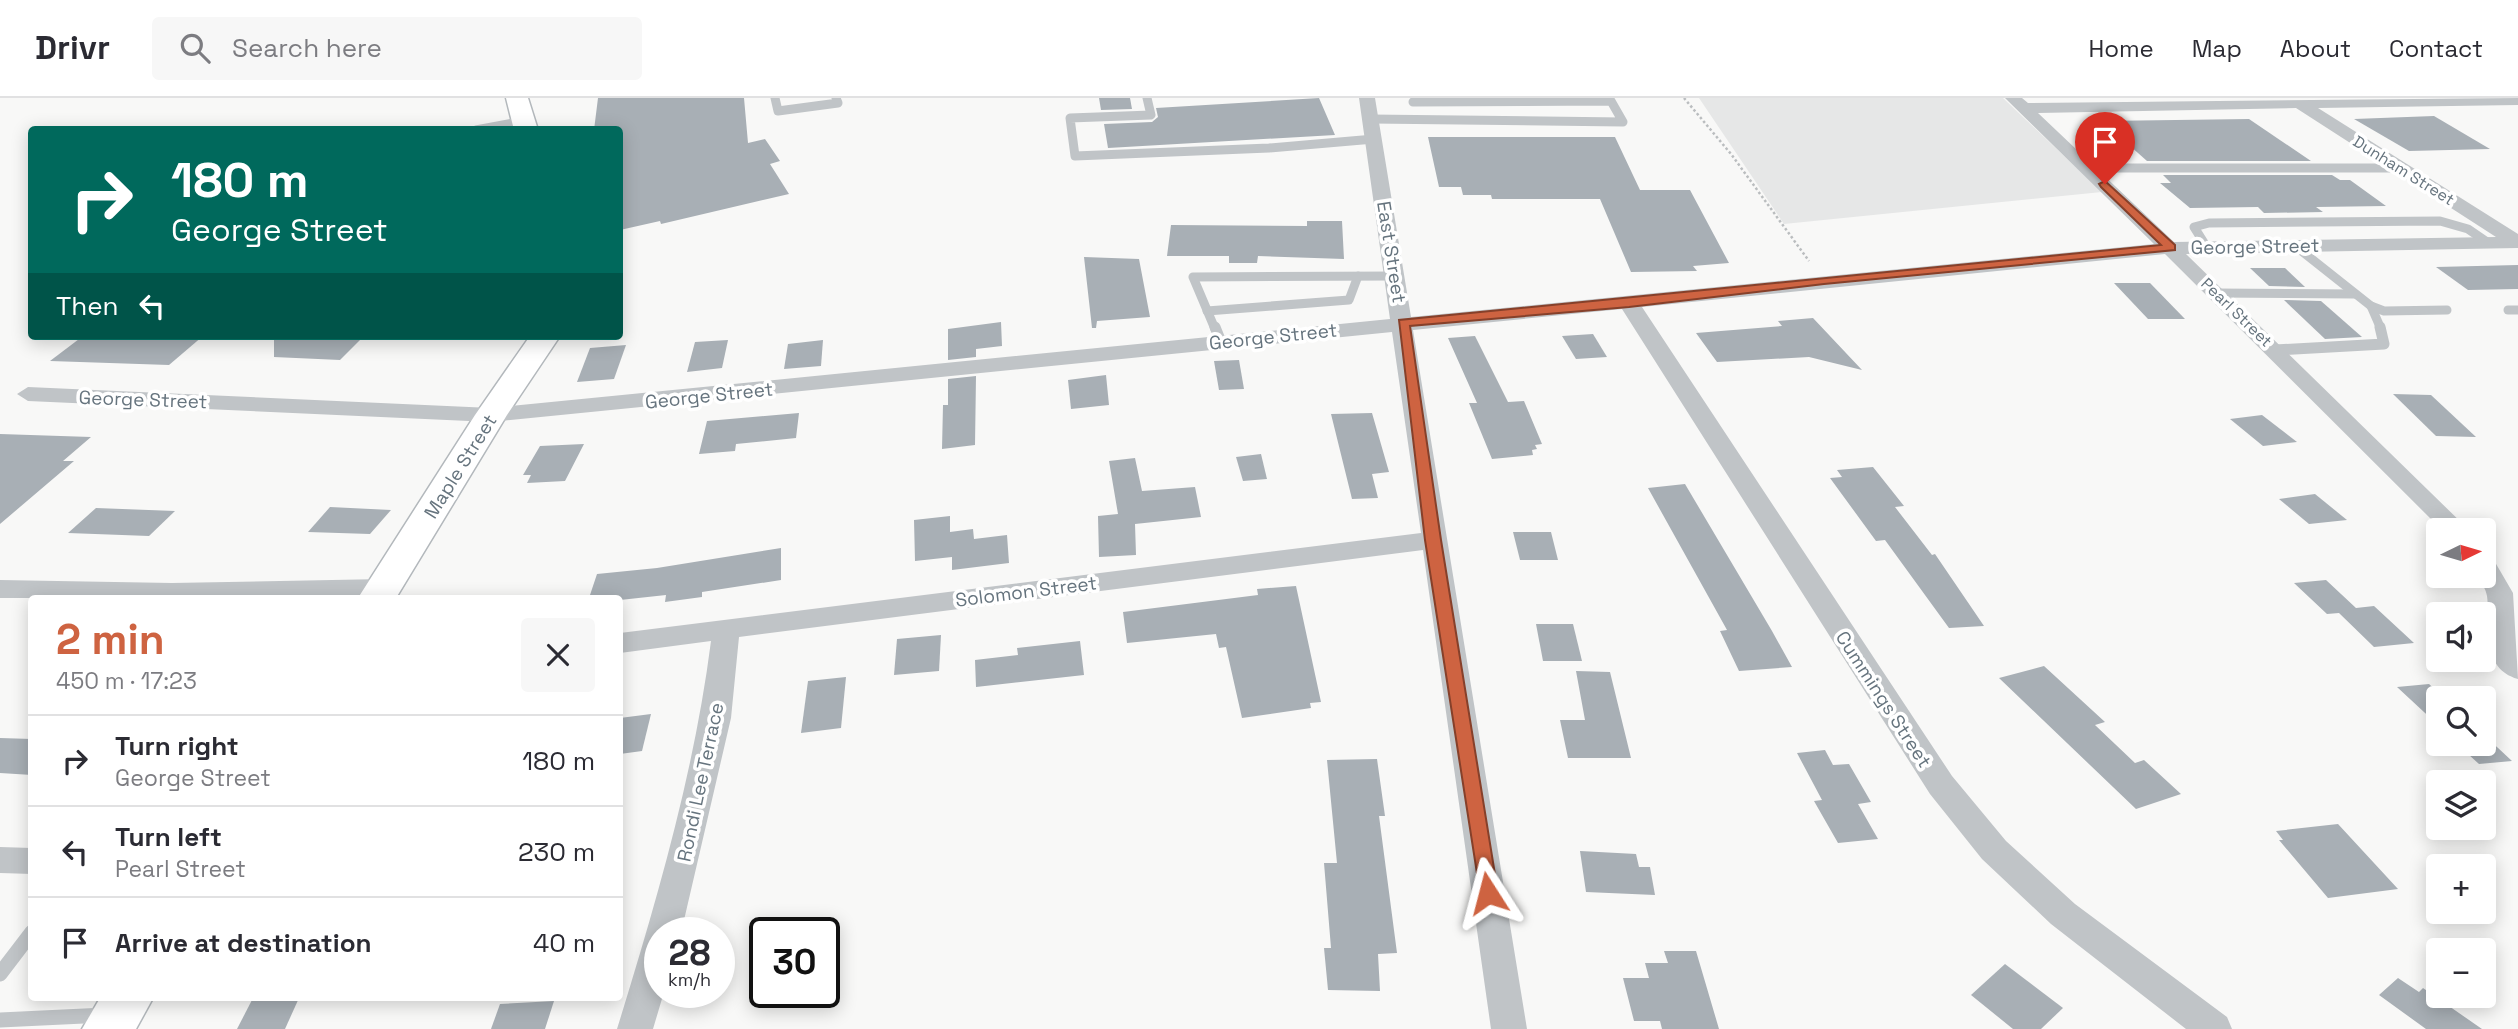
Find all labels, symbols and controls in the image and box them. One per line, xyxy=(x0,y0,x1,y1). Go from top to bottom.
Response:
search box xyxy=(152,17,642,80)
text: Drivr xyxy=(35,27,110,69)
icon: search xyxy=(176,29,214,67)
text: Search here xyxy=(232,31,382,65)
text: Home xyxy=(2088,33,2154,64)
text: Map xyxy=(2192,33,2242,64)
text: About xyxy=(2280,33,2351,64)
text: Contact xyxy=(2389,33,2483,64)
pin xyxy=(2075,112,2135,184)
icon: arrive xyxy=(2086,123,2124,161)
street label: Dunham Street xyxy=(2349,131,2458,210)
text: 180 m xyxy=(171,149,309,211)
icon: right xyxy=(56,154,147,245)
street label: East Street xyxy=(1371,199,1412,305)
text: George Street xyxy=(171,210,388,250)
street label: George Street xyxy=(2190,233,2320,260)
street label: Pearl Street xyxy=(2197,273,2277,352)
icon: left xyxy=(133,287,171,325)
text: Then xyxy=(56,289,119,323)
street label: George Street xyxy=(1208,317,1338,356)
street label: George Street xyxy=(644,376,774,415)
street label: George Street xyxy=(78,385,208,414)
street label: Maple Street xyxy=(418,409,502,523)
north arrow xyxy=(2426,518,2496,588)
map controls xyxy=(2426,518,2496,1008)
street label: Solomon Street xyxy=(954,570,1098,613)
button: sound xyxy=(2426,602,2496,672)
text: 2 min xyxy=(56,613,165,666)
button: close xyxy=(521,618,595,692)
street label: Cummings Street xyxy=(1830,626,1937,772)
text: 450 m · 17:23 xyxy=(56,666,197,696)
button: search xyxy=(2426,686,2496,756)
street label: Rondi Lee Terrace xyxy=(671,700,730,864)
text: Turn right xyxy=(115,729,239,763)
icon: right xyxy=(56,742,94,780)
text: 180 m xyxy=(522,744,595,778)
text: George Street xyxy=(115,763,271,793)
button: layers xyxy=(2426,770,2496,840)
text: Turn left xyxy=(115,820,222,854)
icon: left xyxy=(56,833,94,871)
text: 230 m xyxy=(518,835,595,869)
text: Pearl Street xyxy=(115,854,246,884)
button: + xyxy=(2426,854,2496,924)
position arrow xyxy=(1451,856,1525,930)
speed limit sign: 30 xyxy=(749,917,840,1008)
icon: arrive xyxy=(56,924,94,962)
text: Arrive at destination xyxy=(115,926,372,960)
text: 40 m xyxy=(533,926,595,960)
text: 28 xyxy=(669,931,710,975)
button: − xyxy=(2426,938,2496,1008)
text: km/h xyxy=(668,968,711,991)

